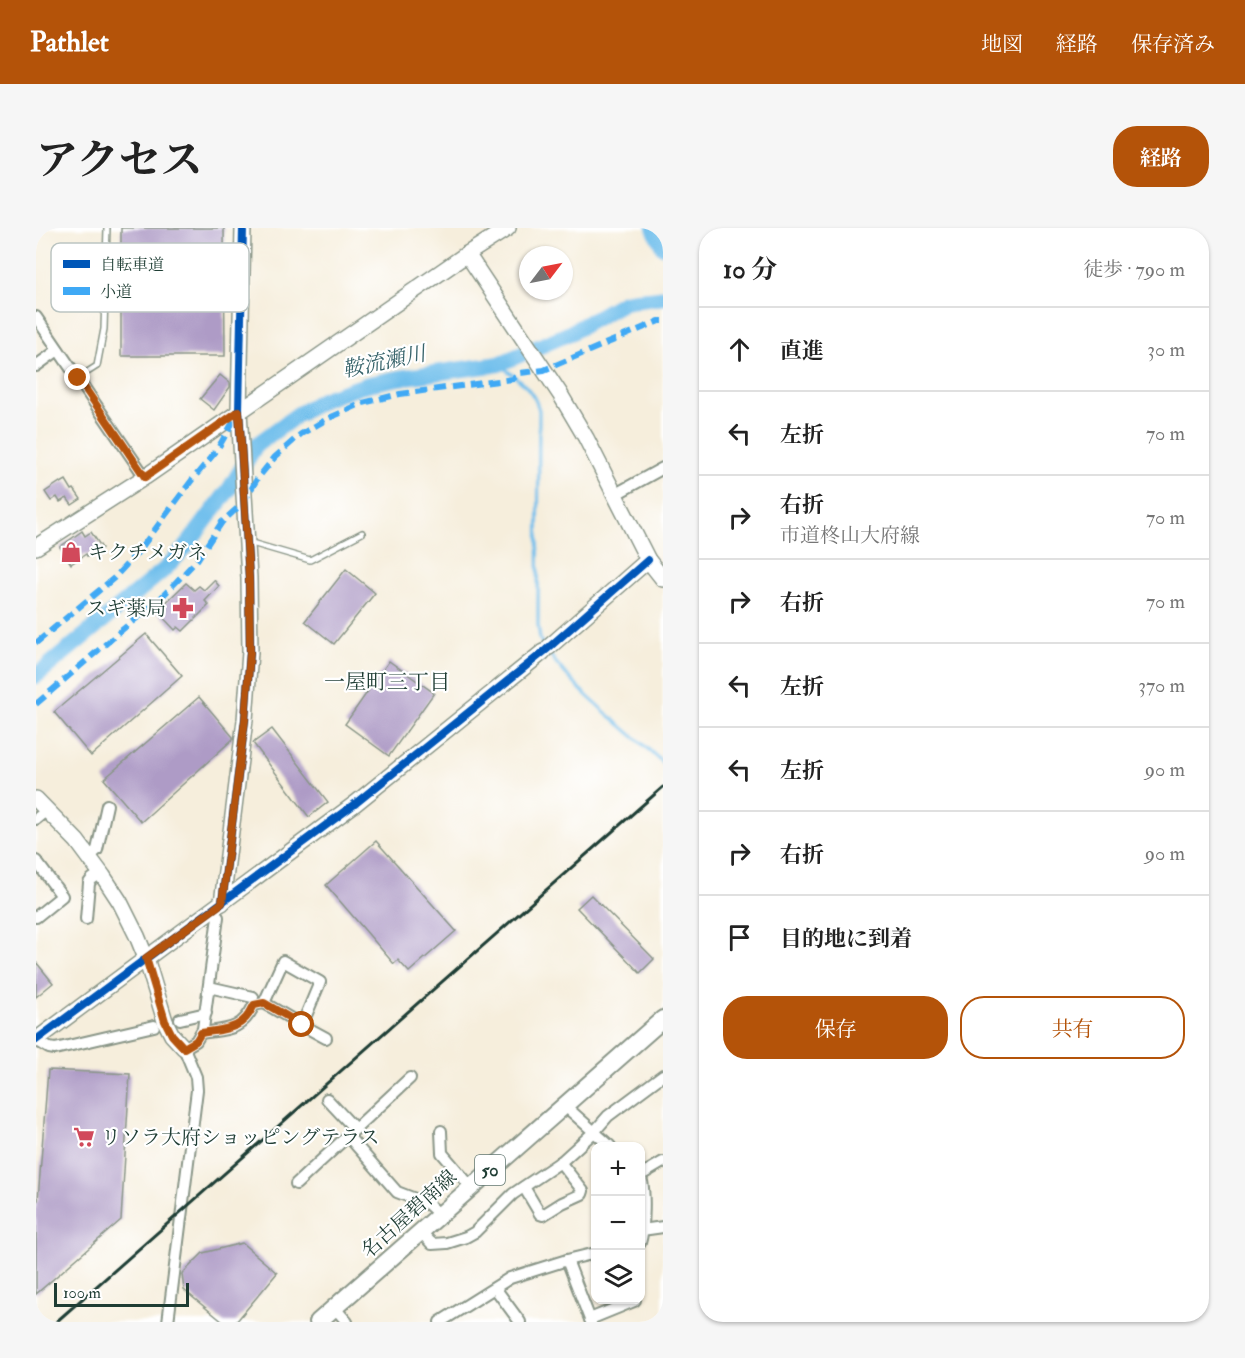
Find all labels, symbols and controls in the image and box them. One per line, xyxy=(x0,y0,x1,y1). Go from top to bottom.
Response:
text: Pathlet xyxy=(30,25,109,60)
text: 地図 xyxy=(981,31,1023,58)
text: 経路 xyxy=(1056,31,1098,58)
text: 保存済み xyxy=(1131,31,1215,58)
button: 経路 xyxy=(1113,126,1209,187)
text: アクセス xyxy=(36,135,203,187)
legend xyxy=(51,243,249,312)
north arrow xyxy=(519,246,573,300)
text: 10 分 xyxy=(723,254,777,286)
text: 自転車道 xyxy=(100,255,164,275)
text: 徒歩 · 790 m xyxy=(1083,257,1185,282)
text: 小道 xyxy=(100,282,132,302)
icon: ahead xyxy=(723,333,756,366)
text: 直進 xyxy=(780,337,824,365)
text: 30 m xyxy=(1147,337,1185,362)
water label: 鞍流瀬川 xyxy=(340,340,430,384)
route end xyxy=(64,364,90,390)
icon: left xyxy=(723,417,756,450)
text: 左折 xyxy=(780,421,824,449)
text: 70 m xyxy=(1146,421,1185,446)
text: 右折 xyxy=(780,491,824,519)
icon: right xyxy=(723,501,756,534)
text: 70 m xyxy=(1146,505,1185,530)
text: 市道柊山大府線 xyxy=(780,523,920,548)
shop icon: キクチメガネ xyxy=(59,540,83,564)
place label: キクチメガネ xyxy=(88,540,207,565)
icon: right xyxy=(723,585,756,618)
text: 右折 xyxy=(780,589,824,617)
text: 70 m xyxy=(1146,589,1185,614)
place label: スギ薬局 xyxy=(86,596,166,621)
pharmacy icon: スギ薬局 xyxy=(171,596,195,620)
district label: 一屋町三丁目 xyxy=(324,669,450,696)
icon: left xyxy=(723,669,756,702)
text: 左折 xyxy=(780,673,824,701)
text: 370 m xyxy=(1138,673,1185,698)
icon: left xyxy=(723,753,756,786)
text: 左折 xyxy=(780,757,824,785)
text: 90 m xyxy=(1145,757,1185,782)
icon: right xyxy=(723,837,756,870)
text: 右折 xyxy=(780,841,824,869)
text: 90 m xyxy=(1145,841,1185,866)
icon: arrive xyxy=(723,921,756,954)
text: 目的地に到着 xyxy=(780,925,912,953)
button: 保存 xyxy=(723,996,948,1059)
button: 共有 xyxy=(960,996,1185,1059)
route start xyxy=(288,1011,314,1037)
supermarket icon: リソラ大府ショッピングテラス xyxy=(72,1125,96,1149)
place label: リソラ大府ショッピングテラス xyxy=(101,1125,380,1150)
map controls xyxy=(591,1142,645,1304)
button: + xyxy=(591,1142,645,1196)
road number: 50 xyxy=(475,1155,505,1185)
street label: 名古屋碧南線 xyxy=(356,1165,462,1263)
button: − xyxy=(591,1196,645,1250)
button: layers xyxy=(591,1250,645,1304)
scale bar xyxy=(54,1280,189,1308)
text: 100 m xyxy=(63,1283,101,1303)

